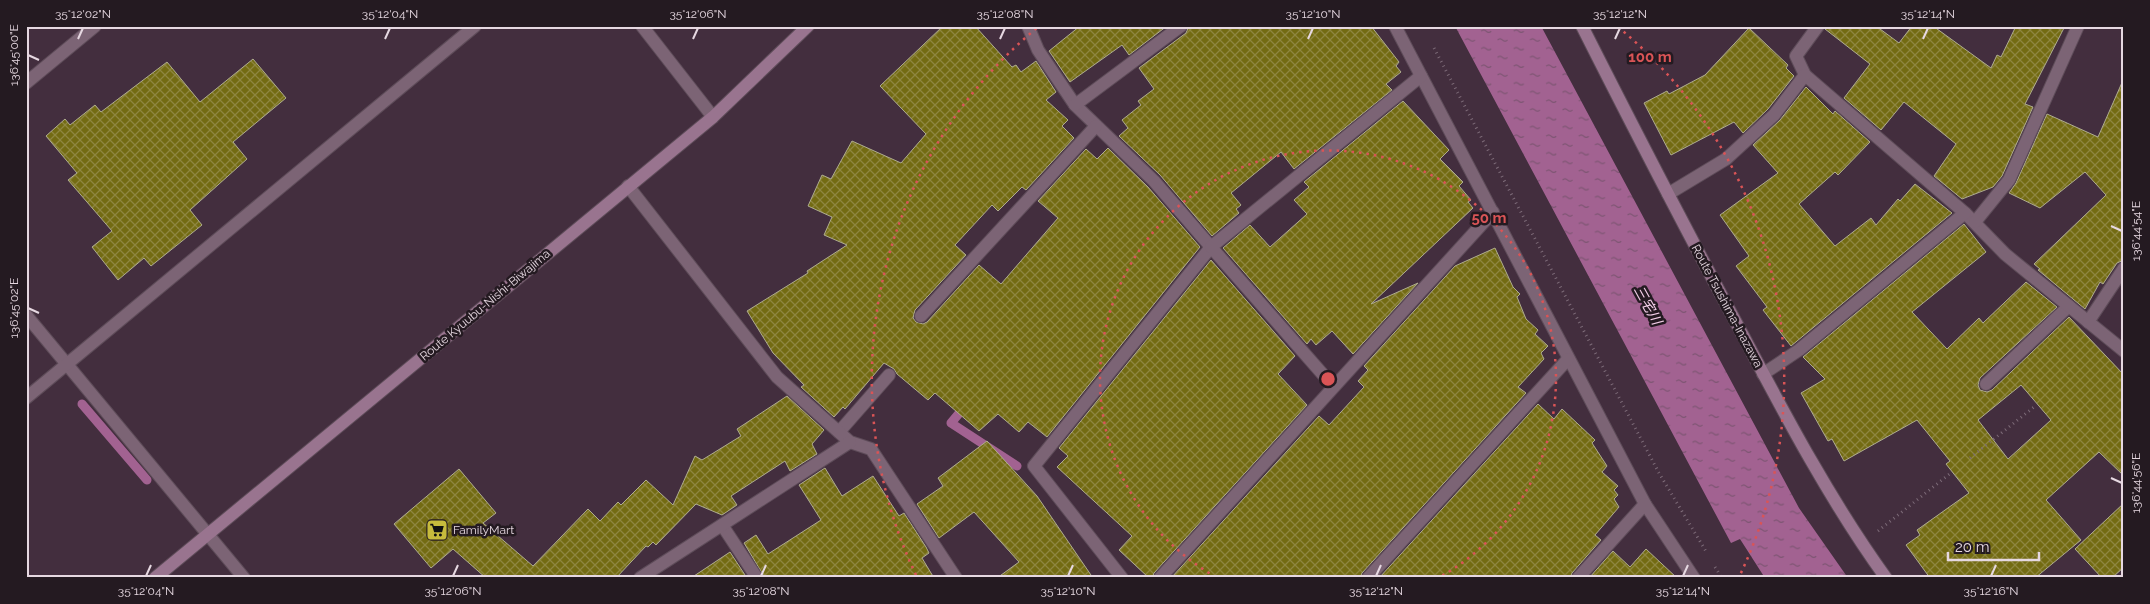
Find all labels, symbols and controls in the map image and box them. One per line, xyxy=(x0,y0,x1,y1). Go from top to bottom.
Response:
text: 35°12'02"N xyxy=(55,7,111,21)
text: 35°12'04"N xyxy=(362,7,418,21)
text: 35°12'06"N xyxy=(669,7,727,21)
text: 35°12'08"N xyxy=(976,7,1034,21)
text: 35°12'10"N xyxy=(1285,7,1341,21)
text: 35°12'12"N xyxy=(1593,7,1647,21)
text: 35°12'14"N xyxy=(1901,7,1955,21)
text: 136°45'00"E xyxy=(7,24,21,86)
text: 100 m xyxy=(1628,48,1672,66)
text: 136°44'54"E xyxy=(2129,201,2143,261)
text: 50 m xyxy=(1471,209,1507,227)
street label: Route Tsushima-Inazawa xyxy=(1689,242,1765,370)
street label: Route Kyuubu-Nishi-Biwajima xyxy=(417,246,553,364)
text: 136°45'02"E xyxy=(7,278,21,338)
water label: 三宅川 xyxy=(1631,283,1666,329)
centre of rings xyxy=(1319,370,1337,388)
text: 136°44'56"E xyxy=(2129,453,2143,513)
supermarket icon: FamilyMart xyxy=(425,518,449,542)
place label: FamilyMart xyxy=(453,523,514,537)
scale bar xyxy=(1948,529,2039,561)
text: 20 m xyxy=(1955,538,1990,556)
text: 35°12'04"N xyxy=(118,584,174,598)
text: 35°12'06"N xyxy=(424,584,482,598)
text: 35°12'08"N xyxy=(732,584,790,598)
text: 35°12'10"N xyxy=(1040,584,1096,598)
text: 35°12'12"N xyxy=(1349,584,1403,598)
text: 35°12'14"N xyxy=(1656,584,1710,598)
text: 35°12'16"N xyxy=(1964,584,2018,598)

